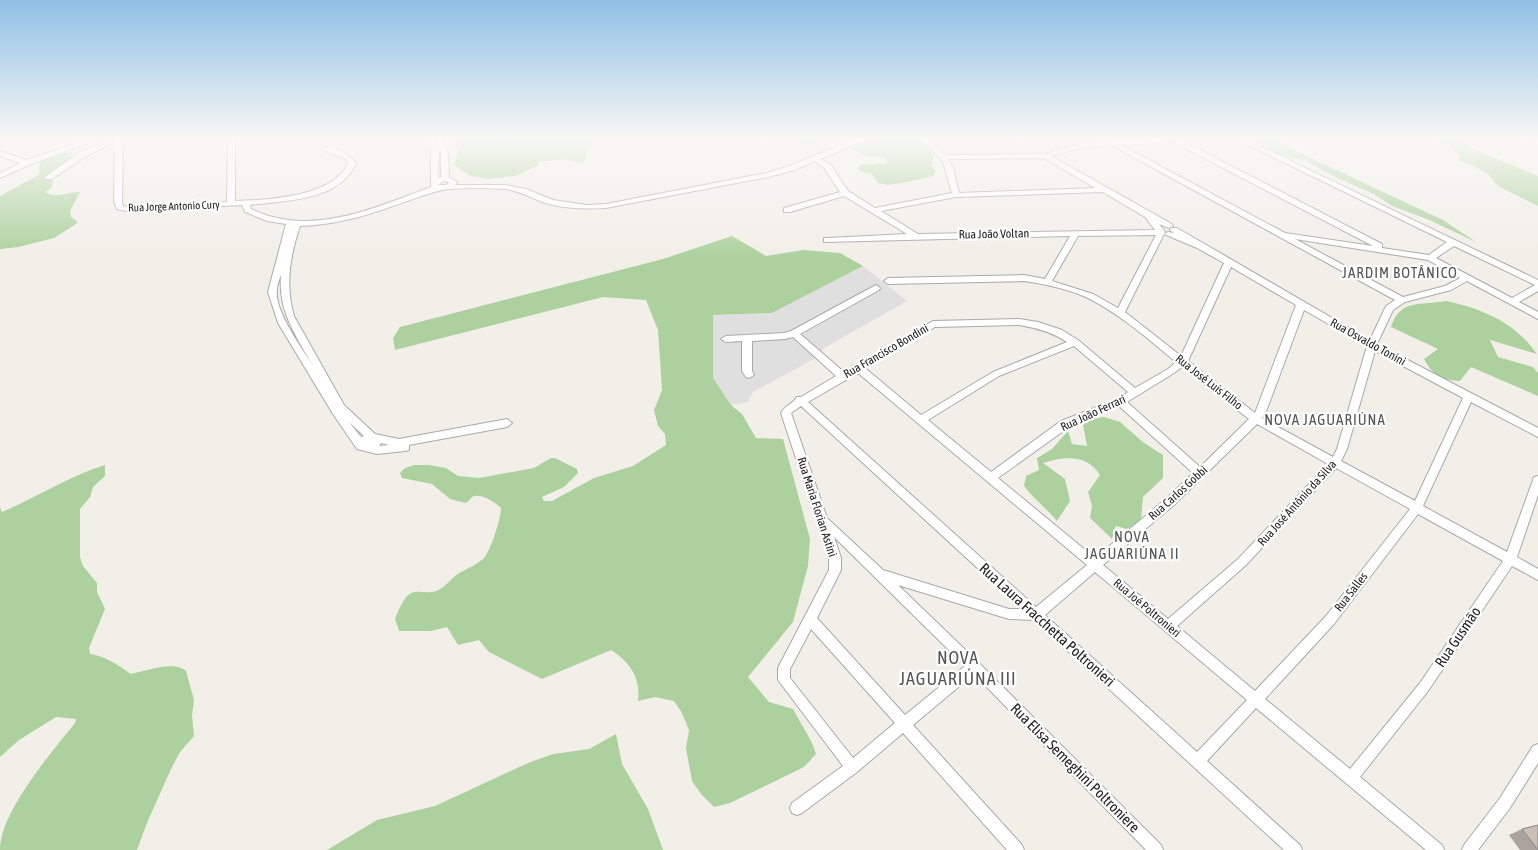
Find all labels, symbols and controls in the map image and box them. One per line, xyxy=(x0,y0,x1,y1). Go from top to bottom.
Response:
street label: Rua Jorge Antonio Cury xyxy=(128,198,220,214)
street label: Rua João Voltan xyxy=(959,226,1029,242)
district label: JARDIM BOTÂNICO xyxy=(1342,264,1458,281)
street label: Rua Osvaldo Tonini xyxy=(1328,316,1408,368)
street label: Rua Francisco Bondini xyxy=(841,321,931,381)
street label: Rua José Luís Filho xyxy=(1173,352,1246,413)
street label: Rua João Ferrari xyxy=(1058,392,1128,434)
district label: NOVA JAGUARIÚNA xyxy=(1264,411,1386,428)
street label: Rua Maria Florian Astini xyxy=(794,455,840,559)
street label: Rua José Antônio da Silva xyxy=(1255,457,1339,549)
street label: Rua Carlos Gobbi xyxy=(1146,463,1210,523)
district label: NOVA JAGUARIÚNA II xyxy=(1084,528,1180,562)
street label: Rua Laura Fracchetta Poltronieri xyxy=(976,559,1118,690)
street label: Rua Salles xyxy=(1331,570,1371,614)
street label: Rua Joé Poltronieri xyxy=(1111,576,1183,640)
street label: Rua Gusmão xyxy=(1431,603,1484,670)
district label: NOVA JAGUARIÚNA III xyxy=(899,647,1017,689)
street label: Rua Elisa Semeghini Poltroniere xyxy=(1007,700,1144,836)

